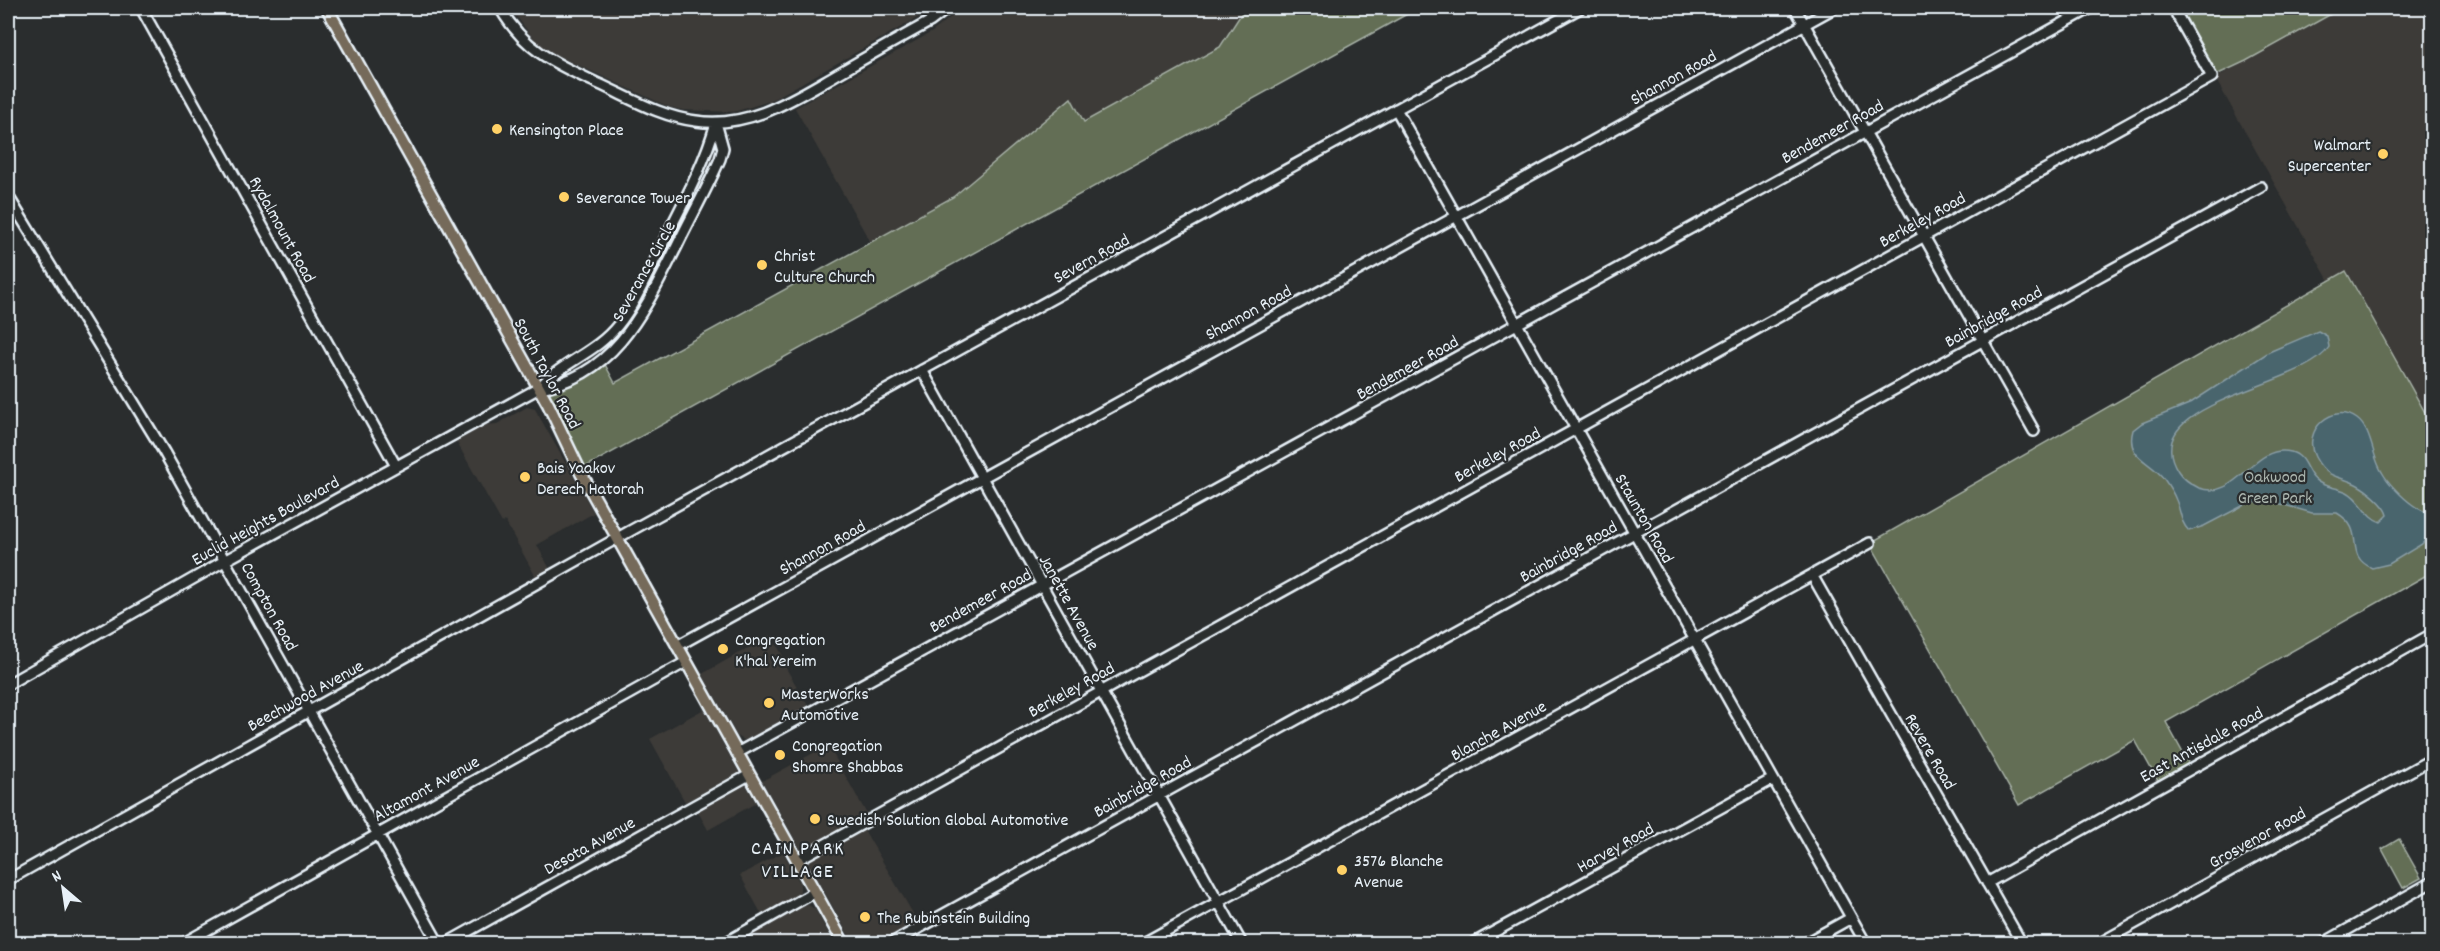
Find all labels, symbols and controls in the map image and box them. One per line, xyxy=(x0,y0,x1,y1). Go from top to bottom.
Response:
street label: Shannon Road xyxy=(1626,45,1722,113)
street label: Bendemeer Road xyxy=(1777,95,1889,172)
place label: Kensington Place xyxy=(509,119,624,144)
marker: Kensington Place xyxy=(490,122,504,136)
place label: Walmart Supercenter xyxy=(2288,134,2371,180)
marker: Walmart Supercenter xyxy=(2376,147,2390,161)
street label: Rydalmount Road xyxy=(241,173,320,288)
place label: Severance Tower xyxy=(576,187,690,212)
street label: Berkeley Road xyxy=(1875,187,1971,255)
marker: Severance Tower xyxy=(557,190,571,204)
street label: Severance Circle xyxy=(607,217,683,327)
street label: Severn Road xyxy=(1049,229,1135,291)
place label: Christ Culture Church xyxy=(774,245,875,291)
marker: Christ Culture Church xyxy=(755,258,769,272)
street label: Shannon Road xyxy=(1201,280,1297,348)
street label: Bainbridge Road xyxy=(1941,281,2048,355)
street label: South Taylor Road xyxy=(506,314,586,434)
street label: Bendemeer Road xyxy=(1352,331,1464,408)
street label: Berkeley Road xyxy=(1450,422,1546,490)
place label: Bais Yaakov Derech Hatorah xyxy=(537,457,644,503)
park label: Oakwood Green Park xyxy=(2238,466,2312,512)
marker: Bais Yaakov Derech Hatorah xyxy=(518,470,532,484)
street label: Staunton Road xyxy=(1607,470,1679,569)
street label: Euclid Heights Boulevard xyxy=(188,471,345,573)
street label: Shannon Road xyxy=(775,515,871,583)
street label: Bainbridge Road xyxy=(1516,516,1623,590)
street label: Janette Avenue xyxy=(1031,551,1104,656)
street label: Compton Road xyxy=(233,558,303,656)
street label: Bendemeer Road xyxy=(925,564,1037,641)
place label: Congregation K'hal Yereim xyxy=(735,629,825,675)
marker: Congregation K'hal Yereim xyxy=(716,642,730,656)
street label: Beechwood Avenue xyxy=(244,655,369,739)
street label: Berkeley Road xyxy=(1024,657,1120,725)
place label: MasterWorks Automotive xyxy=(781,683,869,729)
street label: Blanche Avenue xyxy=(1447,695,1552,769)
marker: MasterWorks Automotive xyxy=(762,696,776,710)
street label: East Antisdale Road xyxy=(2136,702,2268,790)
street label: Revere Road xyxy=(1897,709,1961,795)
place label: Congregation Shomre Shabbas xyxy=(792,735,904,781)
marker: Congregation Shomre Shabbas xyxy=(773,748,787,762)
street label: Altamont Avenue xyxy=(370,751,485,830)
street label: Bainbridge Road xyxy=(1090,751,1197,825)
street label: Grosvenor Road xyxy=(2205,802,2311,876)
place label: Swedish Solution Global Automotive xyxy=(827,809,1069,834)
street label: Desota Avenue xyxy=(540,812,641,883)
marker: Swedish Solution Global Automotive xyxy=(808,812,822,826)
street label: Harvey Road xyxy=(1573,818,1659,881)
district label: CAIN PARK VILLAGE xyxy=(751,836,845,887)
place label: 3576 Blanche Avenue xyxy=(1354,850,1443,896)
north arrow xyxy=(33,858,93,918)
marker: 3576 Blanche Avenue xyxy=(1335,863,1349,877)
text: N xyxy=(48,865,66,889)
place label: The Rubinstein Building xyxy=(877,907,1030,932)
marker: The Rubinstein Building xyxy=(858,910,872,924)

